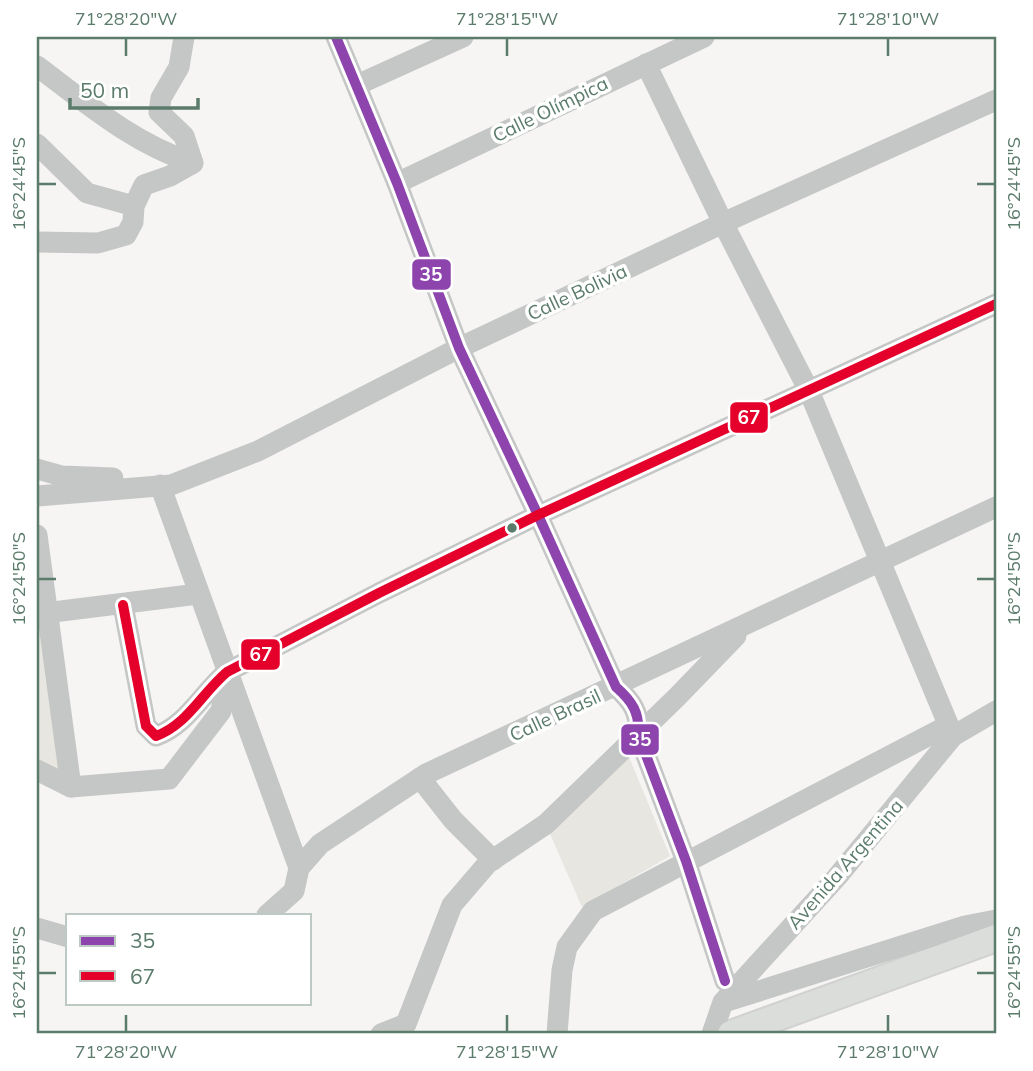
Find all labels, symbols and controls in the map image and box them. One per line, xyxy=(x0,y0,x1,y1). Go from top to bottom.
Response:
text: 71°28'20"W xyxy=(75,7,177,30)
text: 71°28'15"W xyxy=(456,7,558,30)
text: 71°28'10"W xyxy=(837,7,939,30)
scale bar xyxy=(70,66,198,110)
street label: Calle Olímpica xyxy=(488,71,612,147)
text: 50 m xyxy=(80,77,129,103)
text: 16°24'45"S xyxy=(7,137,30,231)
text: 16°24'45"S xyxy=(1002,137,1025,231)
line badge: 35 xyxy=(411,258,452,291)
street label: Calle Bolivia xyxy=(523,258,631,326)
text: 35 xyxy=(420,262,442,286)
line badge: 67 xyxy=(729,401,769,434)
text: 67 xyxy=(738,405,760,429)
unlabelled marker xyxy=(505,521,519,535)
text: 16°24'50"S xyxy=(7,532,30,626)
text: 16°24'50"S xyxy=(1002,532,1025,626)
line badge: 67 xyxy=(240,638,281,671)
text: 67 xyxy=(250,642,272,666)
street label: Calle Brasil xyxy=(506,683,604,747)
line badge: 35 xyxy=(620,723,660,756)
text: 35 xyxy=(629,727,651,751)
street label: Avenida Argentina xyxy=(782,794,908,934)
legend xyxy=(66,914,312,1004)
text: 16°24'55"S xyxy=(7,926,30,1020)
text: 16°24'55"S xyxy=(1002,926,1025,1020)
text: 35 xyxy=(130,927,155,953)
text: 67 xyxy=(130,963,155,989)
text: 71°28'20"W xyxy=(75,1040,177,1063)
text: 71°28'15"W xyxy=(456,1040,558,1063)
text: 71°28'10"W xyxy=(837,1040,939,1063)

